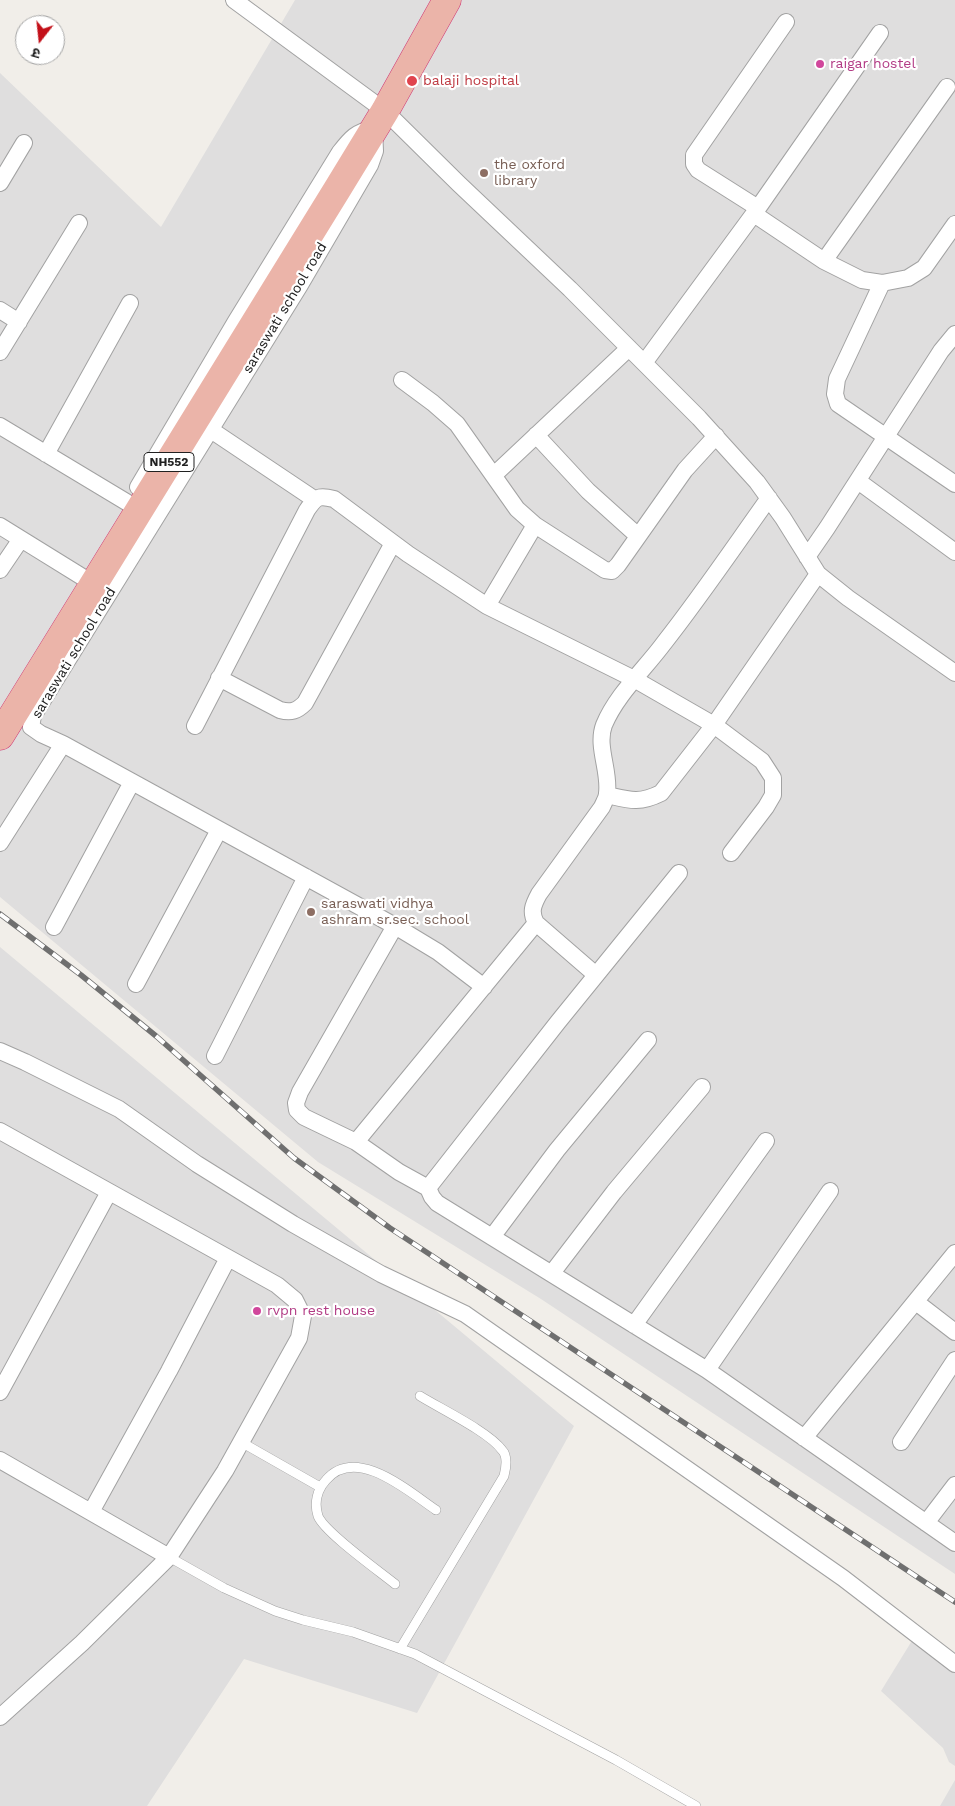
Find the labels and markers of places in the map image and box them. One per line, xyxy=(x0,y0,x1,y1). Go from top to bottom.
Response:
place label: raigar hostel xyxy=(830,56,916,72)
marker: raigar hostel xyxy=(814,58,826,70)
place label: balaji hospital xyxy=(423,73,519,89)
marker: balaji hospital xyxy=(405,74,419,88)
place label: the oxford library xyxy=(494,157,565,190)
marker: the oxford library xyxy=(478,167,490,179)
place label: saraswati vidhya ashram sr.sec. school xyxy=(321,896,469,929)
marker: saraswati vidhya ashram sr.sec. school xyxy=(305,906,317,918)
place label: rvpn rest house xyxy=(267,1303,375,1319)
marker: rvpn rest house xyxy=(251,1305,263,1317)

